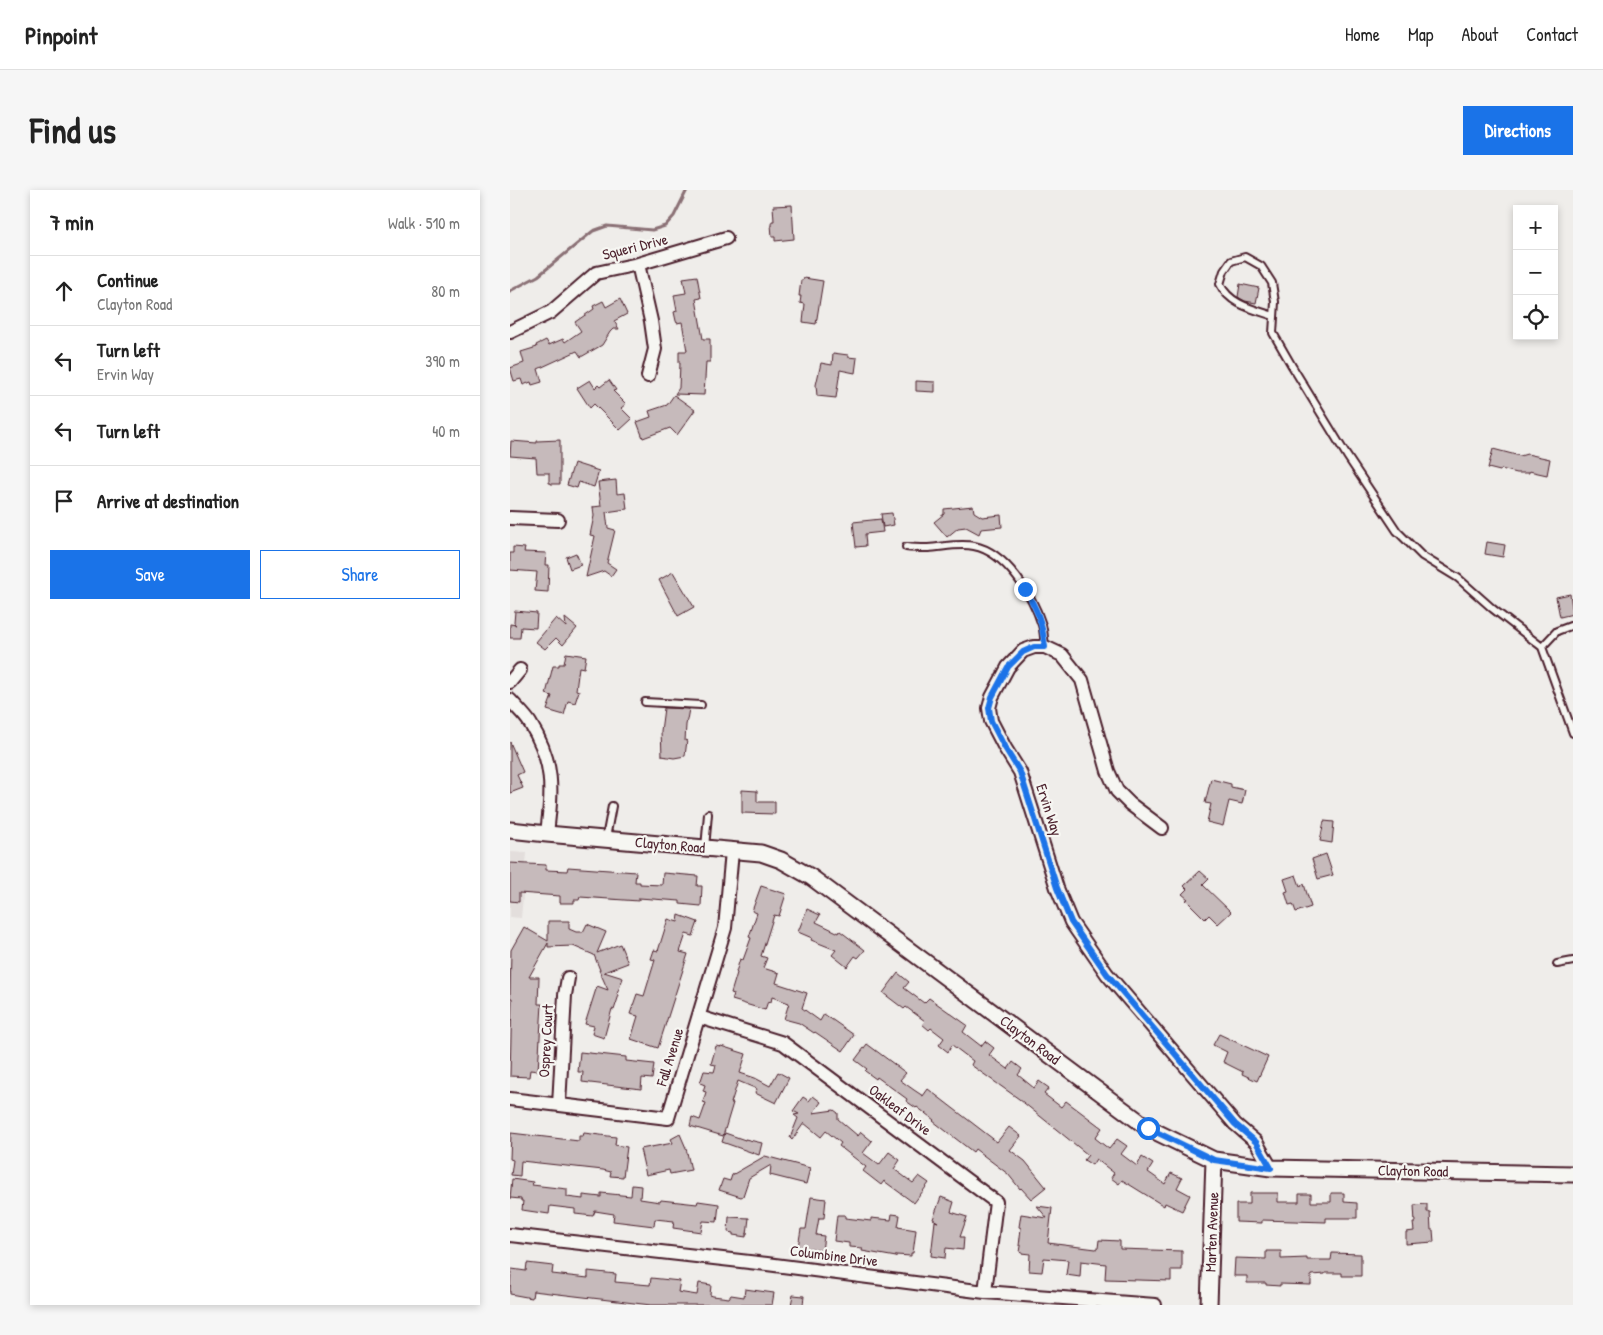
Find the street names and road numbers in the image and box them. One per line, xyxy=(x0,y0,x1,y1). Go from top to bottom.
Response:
street label: Squeri Drive xyxy=(600,228,670,265)
street label: Ervin Way xyxy=(1031,781,1068,839)
street label: Clayton Road xyxy=(634,831,706,858)
street label: Osprey Court xyxy=(533,1003,558,1078)
street label: Clayton Road xyxy=(996,1010,1065,1069)
street label: Fall Avenue xyxy=(650,1025,688,1089)
street label: Oakleaf Drive xyxy=(865,1079,936,1140)
street label: Clayton Road xyxy=(1378,1159,1449,1182)
street label: Marten Avenue xyxy=(1200,1192,1223,1272)
street label: Columbine Drive xyxy=(789,1240,879,1271)

